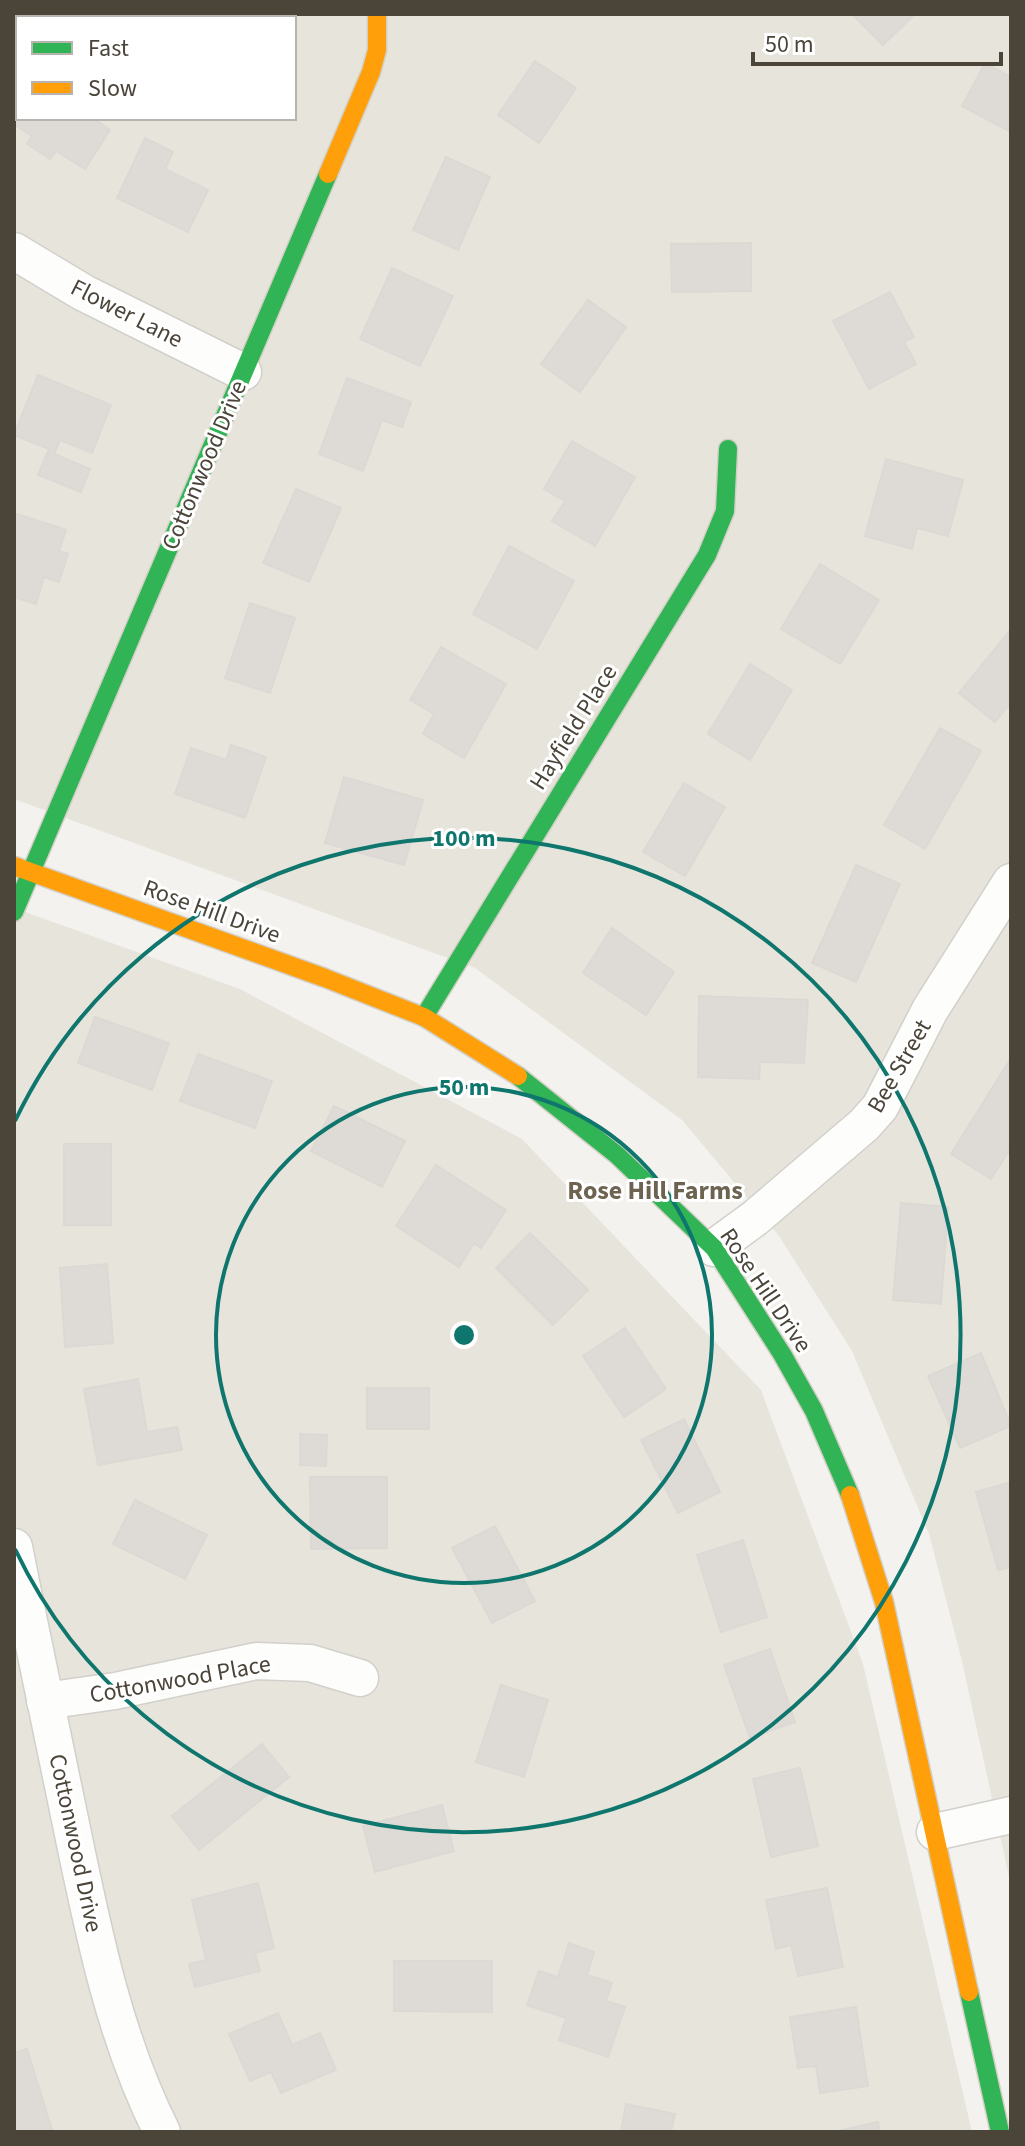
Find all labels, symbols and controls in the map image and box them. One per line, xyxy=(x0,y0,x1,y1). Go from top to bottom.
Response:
legend xyxy=(16,16,296,120)
scale bar xyxy=(753,16,1001,66)
text: 50 m xyxy=(765,27,814,62)
text: Fast xyxy=(88,31,129,66)
text: Slow xyxy=(88,71,137,106)
street label: Flower Lane xyxy=(65,270,189,357)
street label: Cottonwood Drive xyxy=(153,375,256,555)
street label: Hayfield Place xyxy=(521,658,626,797)
text: 100 m xyxy=(432,821,496,856)
street label: Rose Hill Drive xyxy=(138,870,285,952)
street label: Bee Street xyxy=(859,1013,940,1120)
text: 50 m xyxy=(439,1070,489,1105)
district label: Rose Hill Farms xyxy=(567,1172,743,1209)
street label: Rose Hill Drive xyxy=(711,1221,820,1360)
centre of rings xyxy=(450,1321,478,1349)
street label: Cottonwood Place xyxy=(87,1646,273,1713)
street label: Cottonwood Drive xyxy=(40,1751,111,1935)

